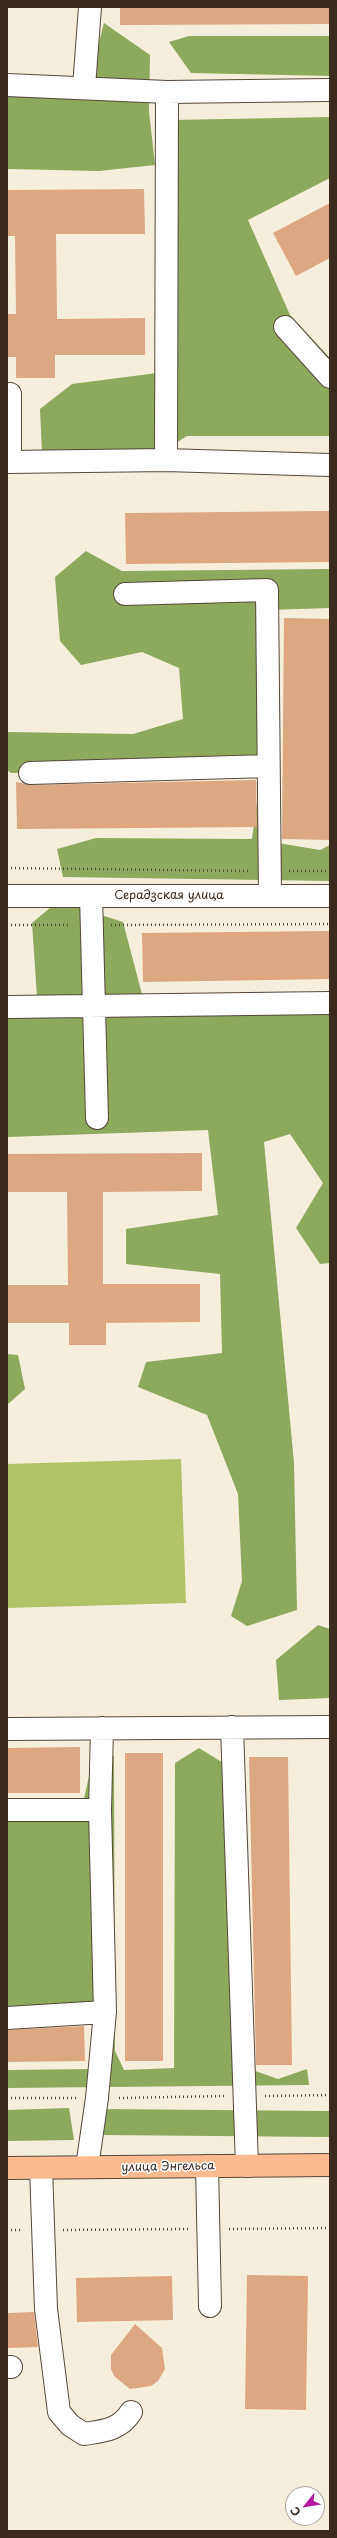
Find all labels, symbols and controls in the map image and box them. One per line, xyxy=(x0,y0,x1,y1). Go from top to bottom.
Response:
street label: Серадзская улица xyxy=(114,889,224,903)
street label: улица Энгельса xyxy=(121,2159,215,2175)
north arrow xyxy=(285,2486,325,2526)
text: С xyxy=(286,2504,304,2520)

